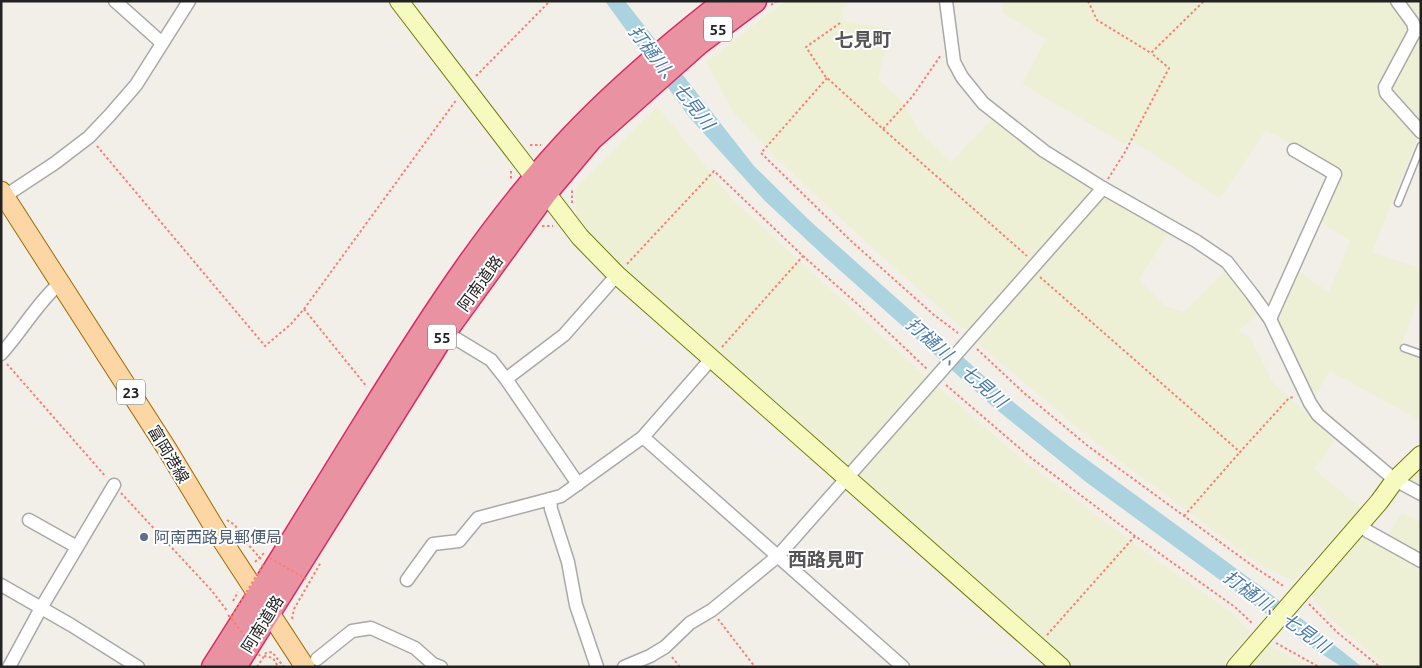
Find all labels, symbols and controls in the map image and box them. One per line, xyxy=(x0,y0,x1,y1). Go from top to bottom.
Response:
road number: 55 xyxy=(704,16,732,42)
water label: 打樋川、七見川 xyxy=(625,21,720,134)
district label: 七見町 xyxy=(834,28,892,50)
street label: 阿南道路 xyxy=(454,252,506,314)
water label: 打樋川、七見川 xyxy=(903,313,1013,412)
road number: 55 xyxy=(428,324,456,350)
road number: 23 xyxy=(117,380,145,404)
street label: 富岡港線 xyxy=(145,422,193,486)
place label: 阿南西路見郵便局 xyxy=(154,528,282,546)
marker: 阿南西路見郵便局 xyxy=(138,531,150,543)
district label: 西路見町 xyxy=(788,548,864,570)
water label: 打樋川、七見川 xyxy=(1220,566,1335,657)
street label: 阿南道路 xyxy=(237,592,287,656)

